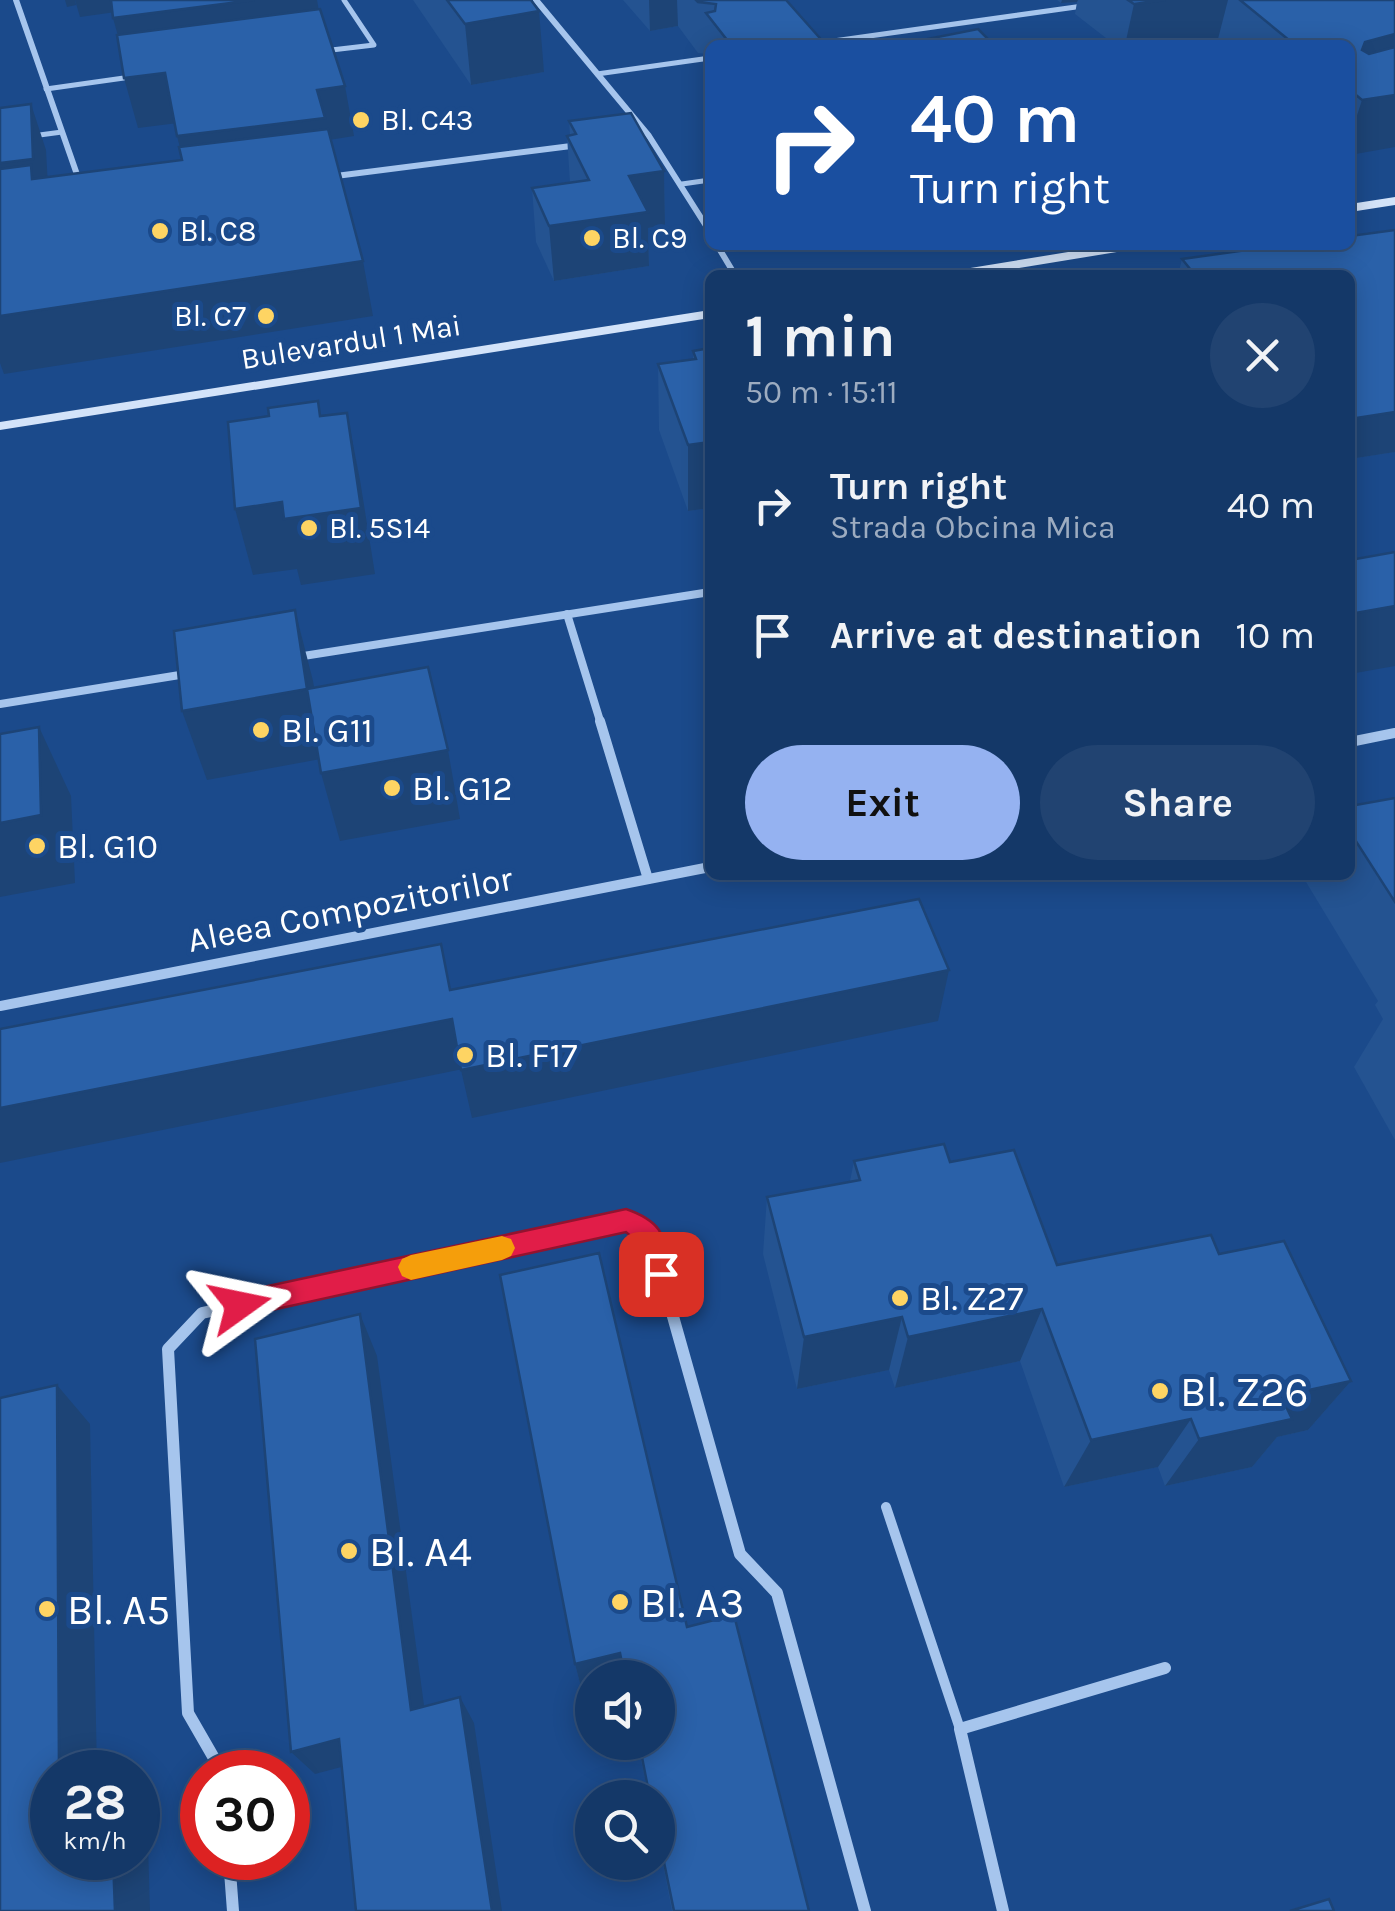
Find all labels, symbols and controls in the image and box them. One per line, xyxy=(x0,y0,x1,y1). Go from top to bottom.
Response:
text: 40 m xyxy=(910,78,1080,160)
icon: right xyxy=(745,80,875,210)
place label: Bl. C43 xyxy=(381,102,473,138)
marker: Bl. C43 xyxy=(350,109,372,131)
text: Turn right xyxy=(910,162,1110,214)
place label: Bl. C8 xyxy=(180,213,256,249)
marker: Bl. C8 xyxy=(149,220,171,242)
place label: Bl. C9 xyxy=(612,220,687,256)
marker: Bl. C9 xyxy=(581,227,603,249)
place label: Bl. C7 xyxy=(174,298,246,334)
text: 1 min xyxy=(745,301,896,371)
button: close xyxy=(1210,303,1315,408)
marker: Bl. C7 xyxy=(255,305,277,327)
street label: Bulevardul 1 Mai xyxy=(238,307,464,377)
text: 50 m · 15:11 xyxy=(745,374,898,411)
text: Turn right xyxy=(830,464,1007,509)
icon: right xyxy=(745,478,800,533)
text: 40 m xyxy=(1227,483,1315,528)
text: Strada Obcina Mica xyxy=(830,509,1116,546)
place label: Bl. 5S14 xyxy=(329,510,431,546)
marker: Bl. 5S14 xyxy=(298,517,320,539)
icon: arrive xyxy=(745,608,800,663)
text: Arrive at destination xyxy=(830,613,1202,658)
text: 10 m xyxy=(1235,613,1315,658)
place label: Bl. G11 xyxy=(281,710,373,751)
marker: Bl. G11 xyxy=(250,719,272,741)
button: Exit xyxy=(745,745,1020,860)
button: Share xyxy=(1040,745,1315,860)
place label: Bl. G12 xyxy=(412,768,513,809)
marker: Bl. G12 xyxy=(381,777,403,799)
place label: Bl. G10 xyxy=(57,826,158,867)
marker: Bl. G10 xyxy=(26,835,48,857)
street label: Aleea Compozitorilor xyxy=(184,858,516,961)
place label: Bl. F17 xyxy=(485,1035,577,1076)
marker: Bl. F17 xyxy=(454,1044,476,1066)
pin xyxy=(619,1232,704,1317)
icon: arrive xyxy=(634,1247,689,1302)
position arrow xyxy=(188,1253,292,1357)
place label: Bl. Z27 xyxy=(920,1278,1024,1319)
marker: Bl. Z27 xyxy=(889,1287,911,1309)
place label: Bl. Z26 xyxy=(1180,1367,1309,1417)
marker: Bl. Z26 xyxy=(1149,1380,1171,1402)
place label: Bl. A4 xyxy=(369,1527,472,1577)
marker: Bl. A4 xyxy=(338,1540,360,1562)
place label: Bl. A3 xyxy=(640,1578,744,1628)
place label: Bl. A5 xyxy=(67,1585,170,1635)
marker: Bl. A3 xyxy=(609,1591,631,1613)
marker: Bl. A5 xyxy=(36,1598,58,1620)
map controls xyxy=(575,1660,675,1880)
button: sound xyxy=(575,1660,675,1760)
speed limit sign: 30 xyxy=(180,1750,310,1880)
text: 28 xyxy=(64,1773,126,1832)
button: search xyxy=(575,1780,675,1880)
text: km/h xyxy=(63,1826,127,1855)

